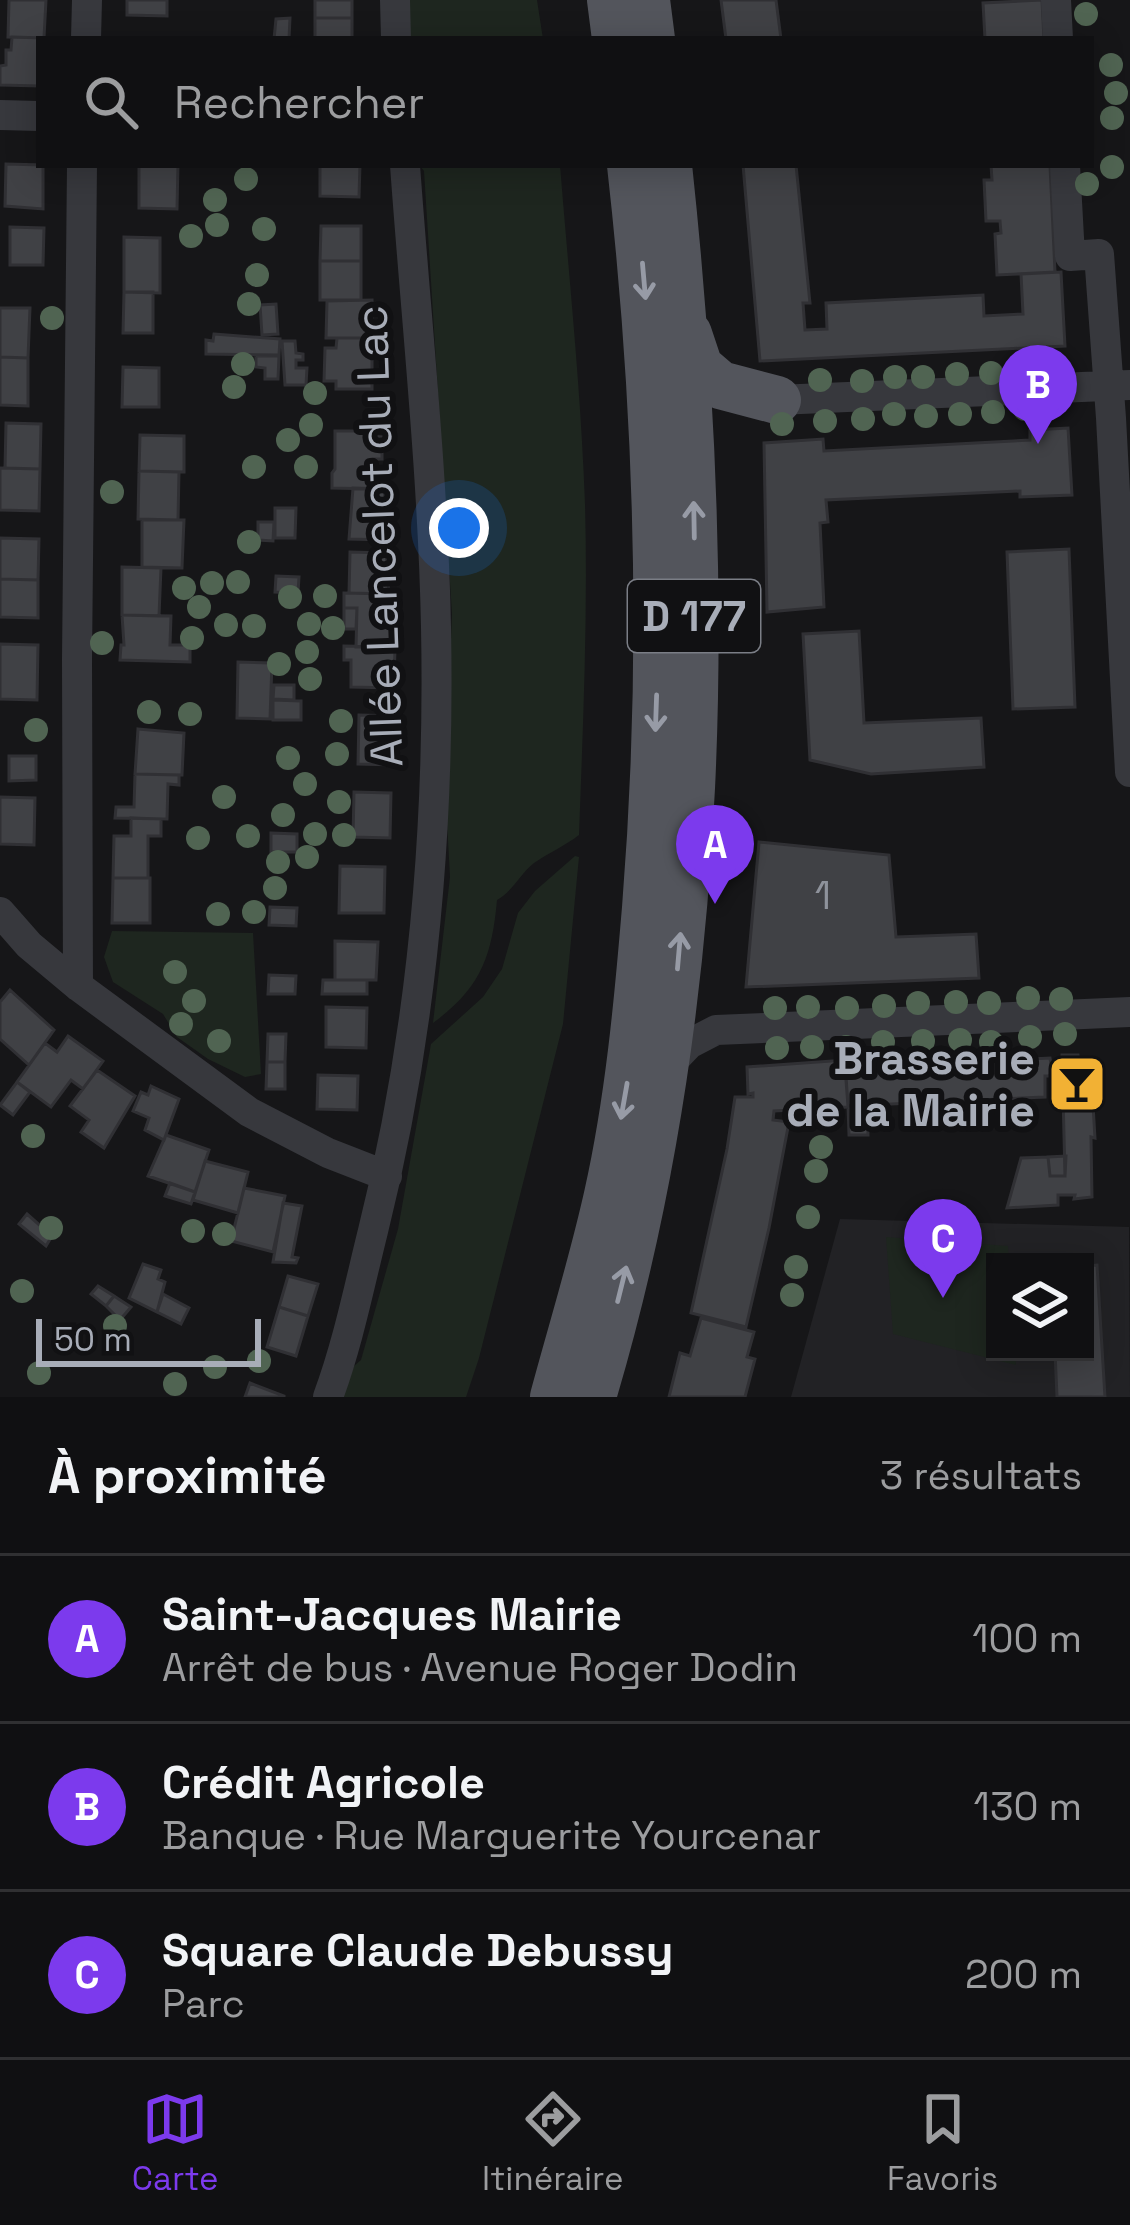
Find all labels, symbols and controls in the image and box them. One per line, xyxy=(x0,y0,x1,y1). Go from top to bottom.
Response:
search box xyxy=(36,36,1094,168)
icon: search xyxy=(78,69,144,135)
text: Rechercher xyxy=(174,74,424,131)
one-way arrow xyxy=(632,261,655,300)
street label: Allée Lancelot du Lac xyxy=(342,304,416,768)
pin: B xyxy=(999,345,1077,444)
your location xyxy=(429,498,489,558)
one-way arrow xyxy=(682,501,705,540)
road number: D 177 xyxy=(628,580,760,652)
one-way arrow xyxy=(645,693,668,732)
pin: A xyxy=(676,805,754,904)
house number: 1 xyxy=(815,871,831,920)
one-way arrow xyxy=(668,932,691,971)
place label: Brasserie de la Mairie xyxy=(786,1030,1035,1139)
bar icon: Brasserie de la Mairie xyxy=(1046,1053,1108,1115)
one-way arrow xyxy=(611,1081,634,1120)
pin: C xyxy=(904,1199,982,1298)
map controls xyxy=(986,1253,1094,1361)
button: layers xyxy=(986,1253,1094,1361)
one-way arrow xyxy=(612,1266,634,1304)
scale bar xyxy=(36,1313,261,1366)
text: 50 m xyxy=(54,1319,132,1361)
text: À proximité xyxy=(48,1443,327,1508)
text: 3 résultats xyxy=(880,1451,1082,1500)
text: Saint-Jacques Mairie xyxy=(162,1586,622,1643)
text: A xyxy=(75,1614,99,1663)
text: 100 m xyxy=(972,1614,1082,1663)
text: Arrêt de bus · Avenue Roger Dodin xyxy=(162,1643,798,1692)
text: Crédit Agricole xyxy=(162,1754,485,1811)
text: B xyxy=(74,1782,100,1831)
text: 130 m xyxy=(974,1782,1082,1831)
text: Banque · Rue Marguerite Yourcenar xyxy=(162,1811,821,1860)
text: Square Claude Debussy xyxy=(162,1922,674,1979)
text: C xyxy=(74,1950,100,1999)
text: 200 m xyxy=(965,1950,1082,1999)
text: Parc xyxy=(162,1979,245,2028)
tab: Carte xyxy=(132,2086,219,2200)
tab: Itinéraire xyxy=(482,2086,624,2200)
tab: Favoris xyxy=(887,2086,998,2200)

